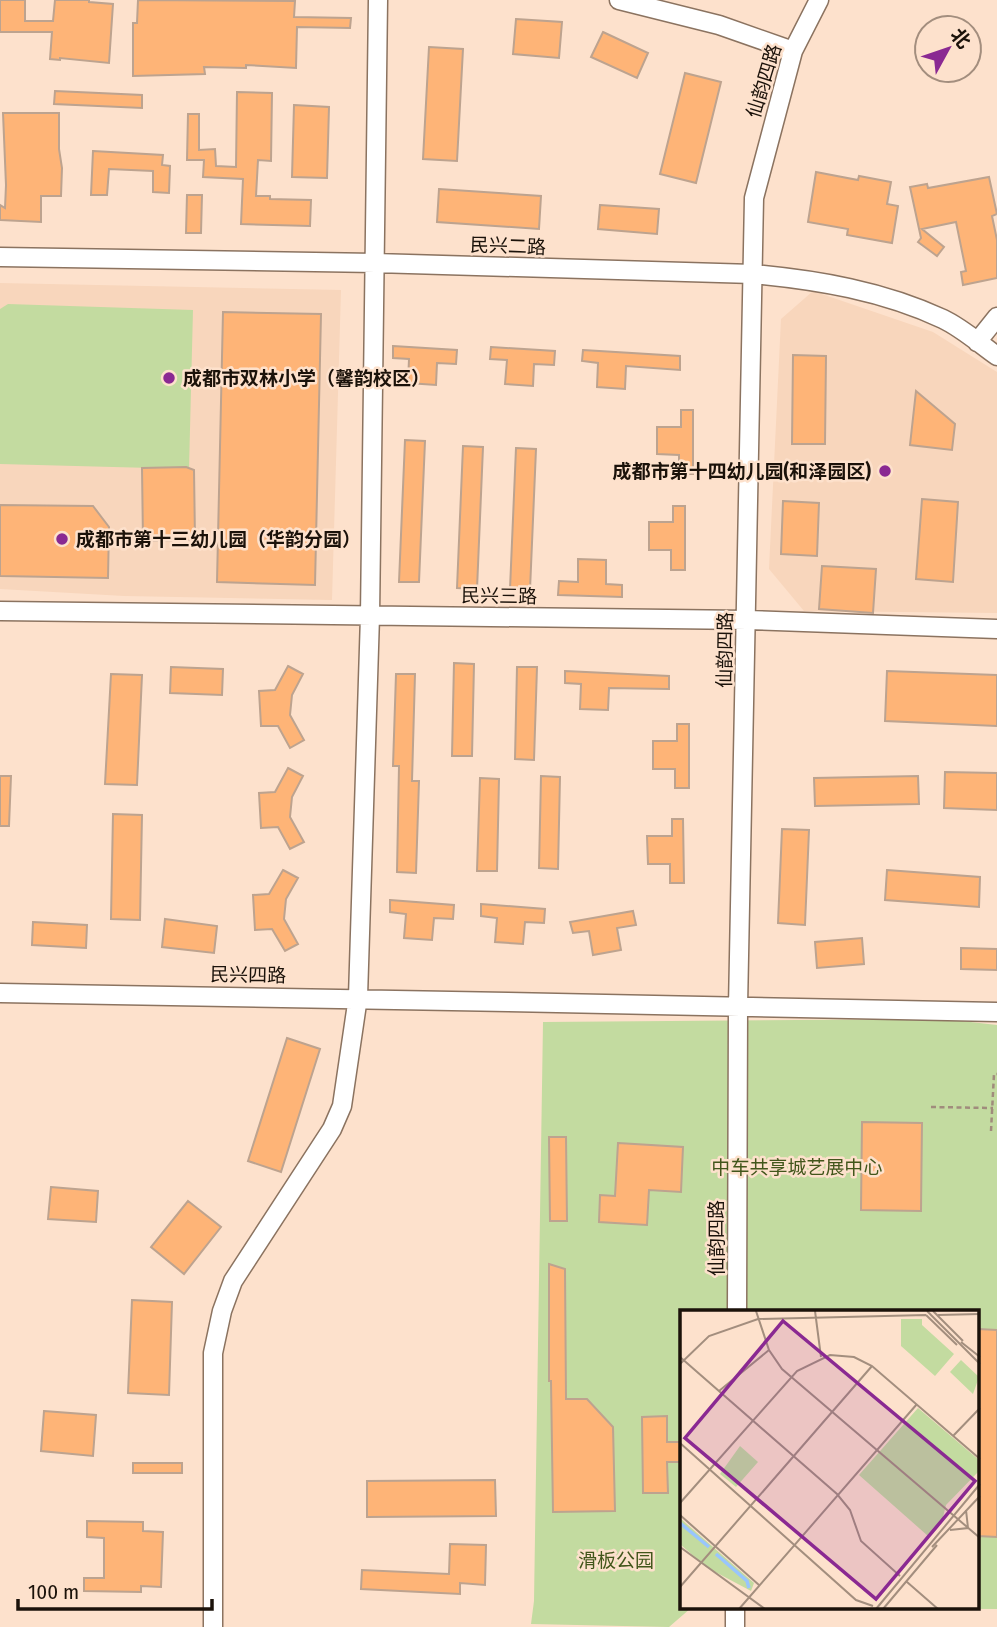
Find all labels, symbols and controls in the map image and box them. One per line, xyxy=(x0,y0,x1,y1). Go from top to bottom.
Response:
north arrow xyxy=(913,14,983,84)
text: 北 xyxy=(946,24,976,53)
street label: 仙韵四路 xyxy=(742,41,786,121)
street label: 民兴二路 xyxy=(470,233,546,259)
place label: 成都市双林小学（馨韵校区） xyxy=(183,367,430,390)
marker: 成都市双林小学（馨韵校区） xyxy=(161,370,177,386)
place label: 成都市第十四幼儿园(和泽园区) xyxy=(613,460,871,483)
marker: 成都市第十四幼儿园(和泽园区) xyxy=(877,463,893,479)
place label: 成都市第十三幼儿园（华韵分园） xyxy=(76,528,361,551)
marker: 成都市第十三幼儿园（华韵分园） xyxy=(54,531,70,547)
street label: 民兴三路 xyxy=(461,584,537,608)
street label: 仙韵四路 xyxy=(713,612,737,688)
street label: 民兴四路 xyxy=(210,963,286,987)
park label: 中车共享城艺展中心 xyxy=(711,1156,883,1179)
street label: 仙韵四路 xyxy=(705,1200,728,1276)
inset map xyxy=(680,1310,979,1610)
park label: 滑板公园 xyxy=(578,1549,654,1572)
scale bar xyxy=(18,1568,212,1612)
text: 100 m xyxy=(28,1579,79,1605)

